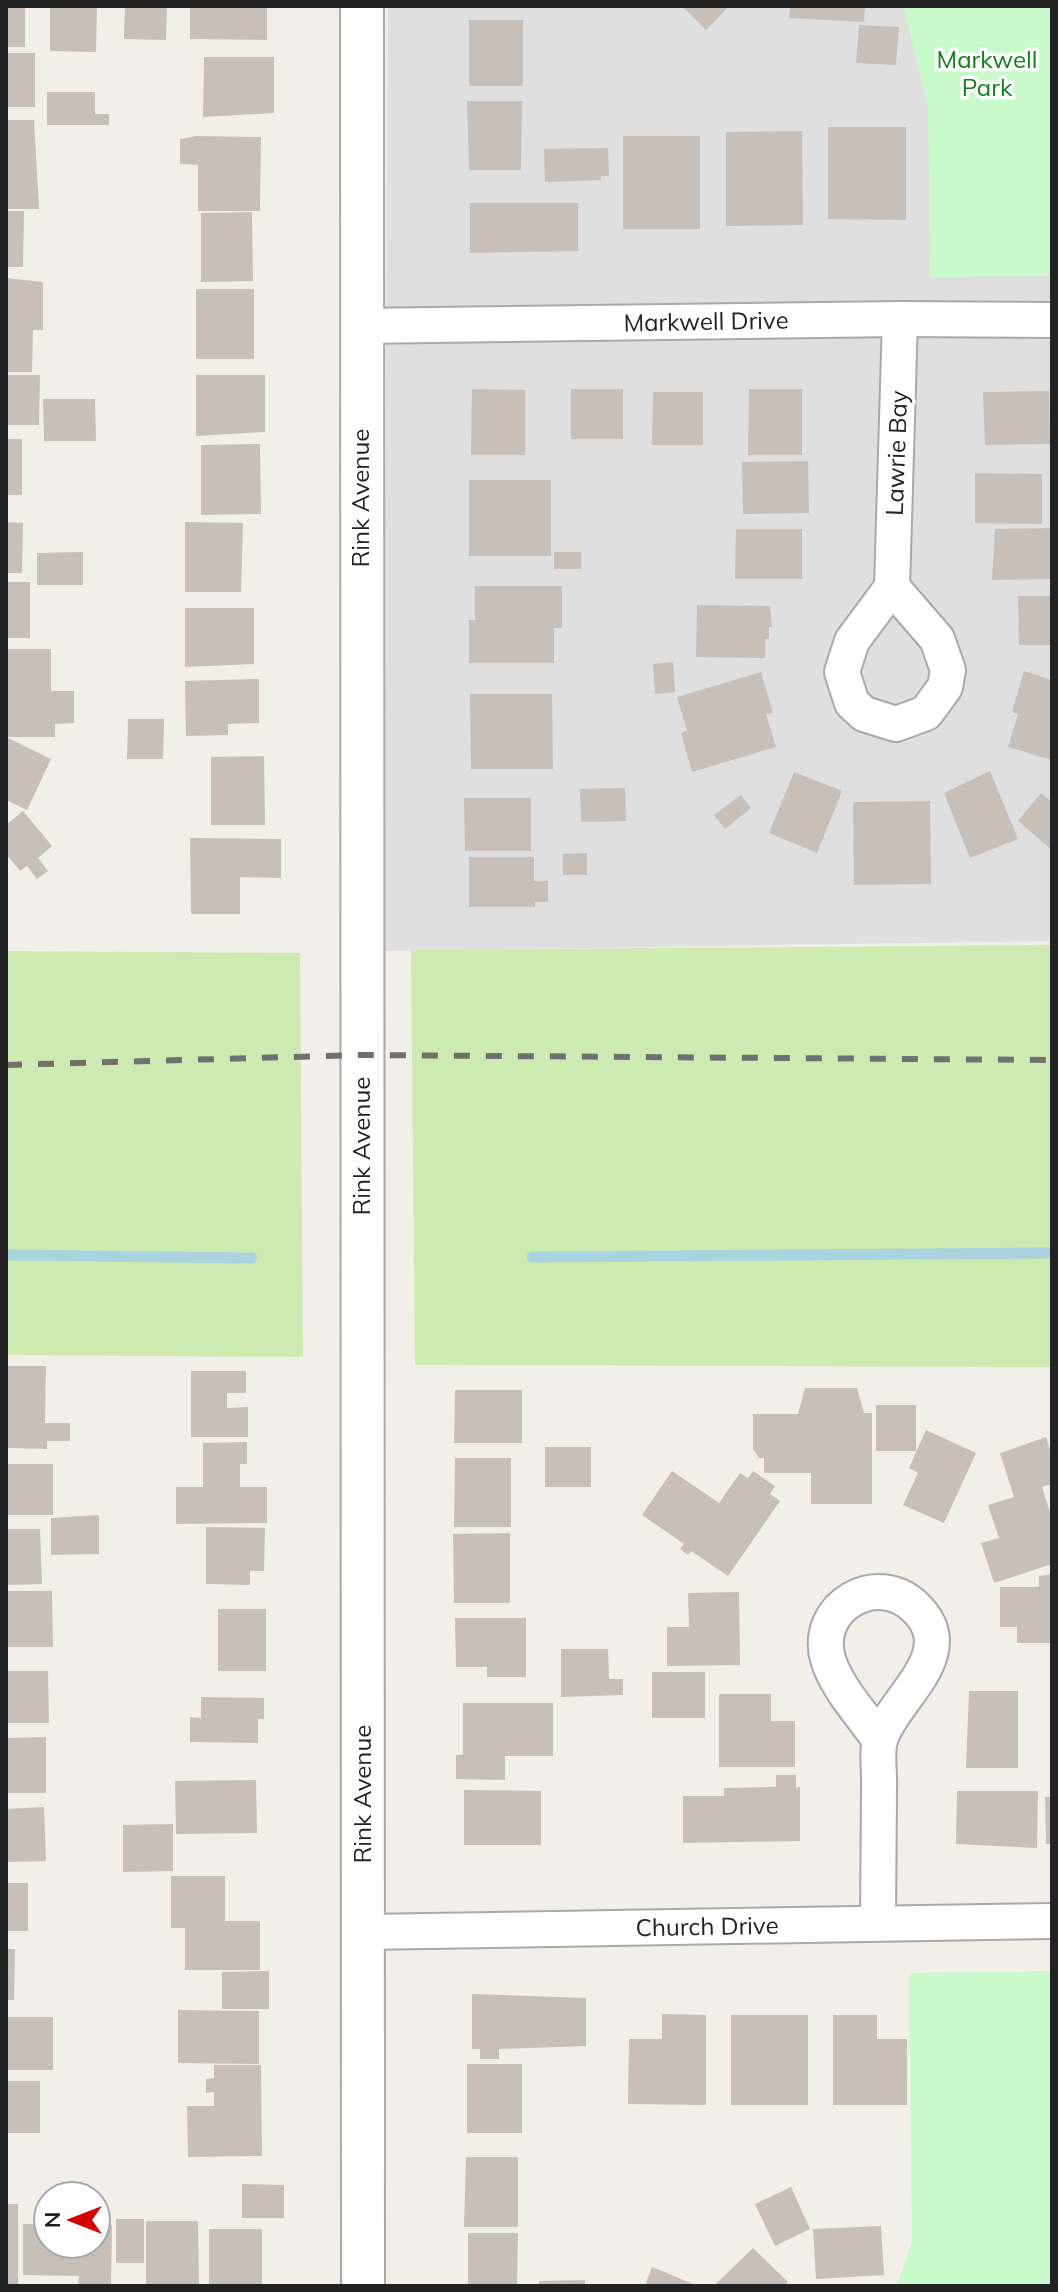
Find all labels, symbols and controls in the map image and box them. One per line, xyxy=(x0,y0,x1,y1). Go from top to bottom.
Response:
park label: Markwell Park xyxy=(937,44,1037,102)
street label: Markwell Drive xyxy=(623,305,789,337)
street label: Lawrie Bay xyxy=(879,390,913,516)
street label: Rink Avenue xyxy=(345,429,375,567)
street label: Rink Avenue xyxy=(346,1077,376,1215)
street label: Rink Avenue xyxy=(347,1725,377,1863)
street label: Church Drive xyxy=(635,1910,779,1942)
north arrow xyxy=(32,2180,112,2260)
text: N xyxy=(38,2212,66,2228)

